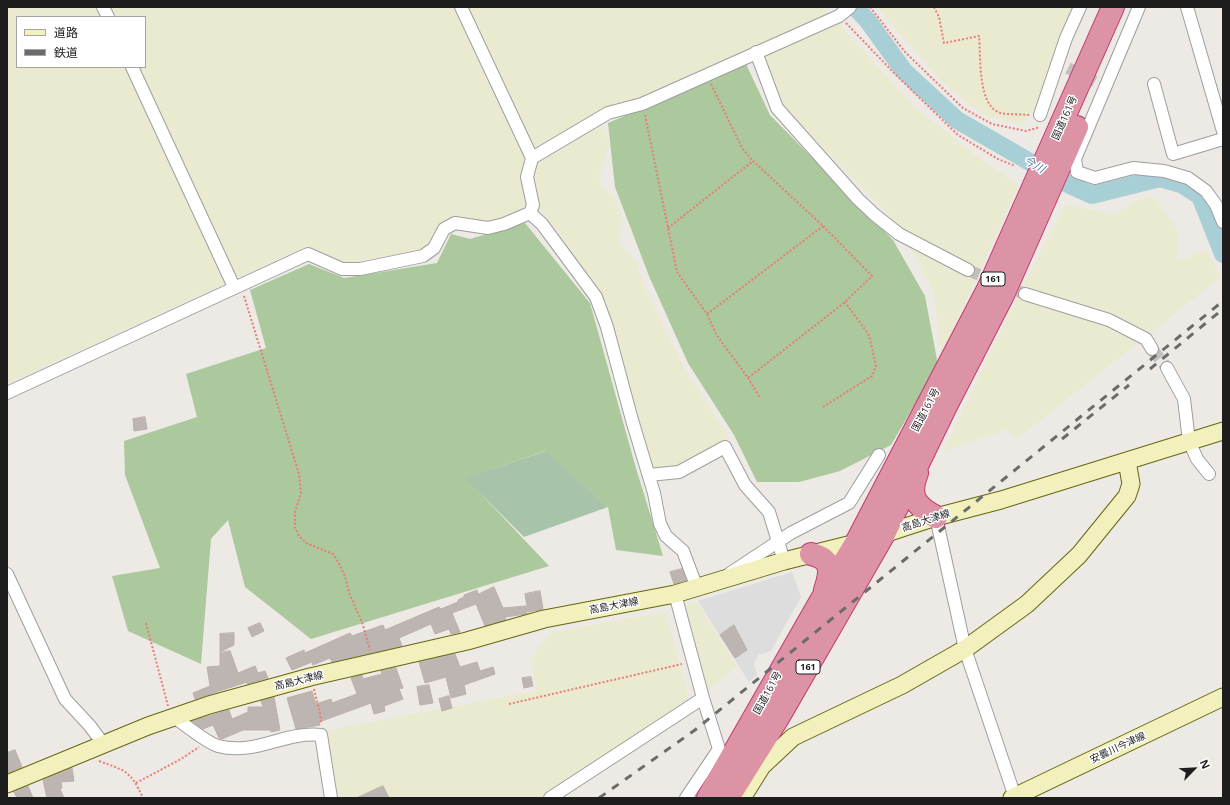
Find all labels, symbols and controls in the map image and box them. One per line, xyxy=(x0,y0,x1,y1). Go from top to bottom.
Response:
legend xyxy=(16,16,146,68)
text: 道路 xyxy=(54,24,78,41)
text: 鉄道 xyxy=(54,44,78,61)
street label: 国道161号 xyxy=(1050,94,1080,142)
water label: 今川 xyxy=(1021,154,1047,176)
road number: 161 xyxy=(981,272,1005,286)
street label: 国道161号 xyxy=(910,386,942,434)
street label: 高島大津線 xyxy=(900,508,952,534)
street label: 高島大津線 xyxy=(588,595,640,617)
road number: 161 xyxy=(796,660,820,674)
street label: 高島大津線 xyxy=(273,669,325,693)
street label: 国道161号 xyxy=(751,669,785,717)
street label: 安曇川今津線 xyxy=(1088,730,1148,766)
north arrow xyxy=(1174,749,1214,789)
text: N xyxy=(1197,757,1214,771)

